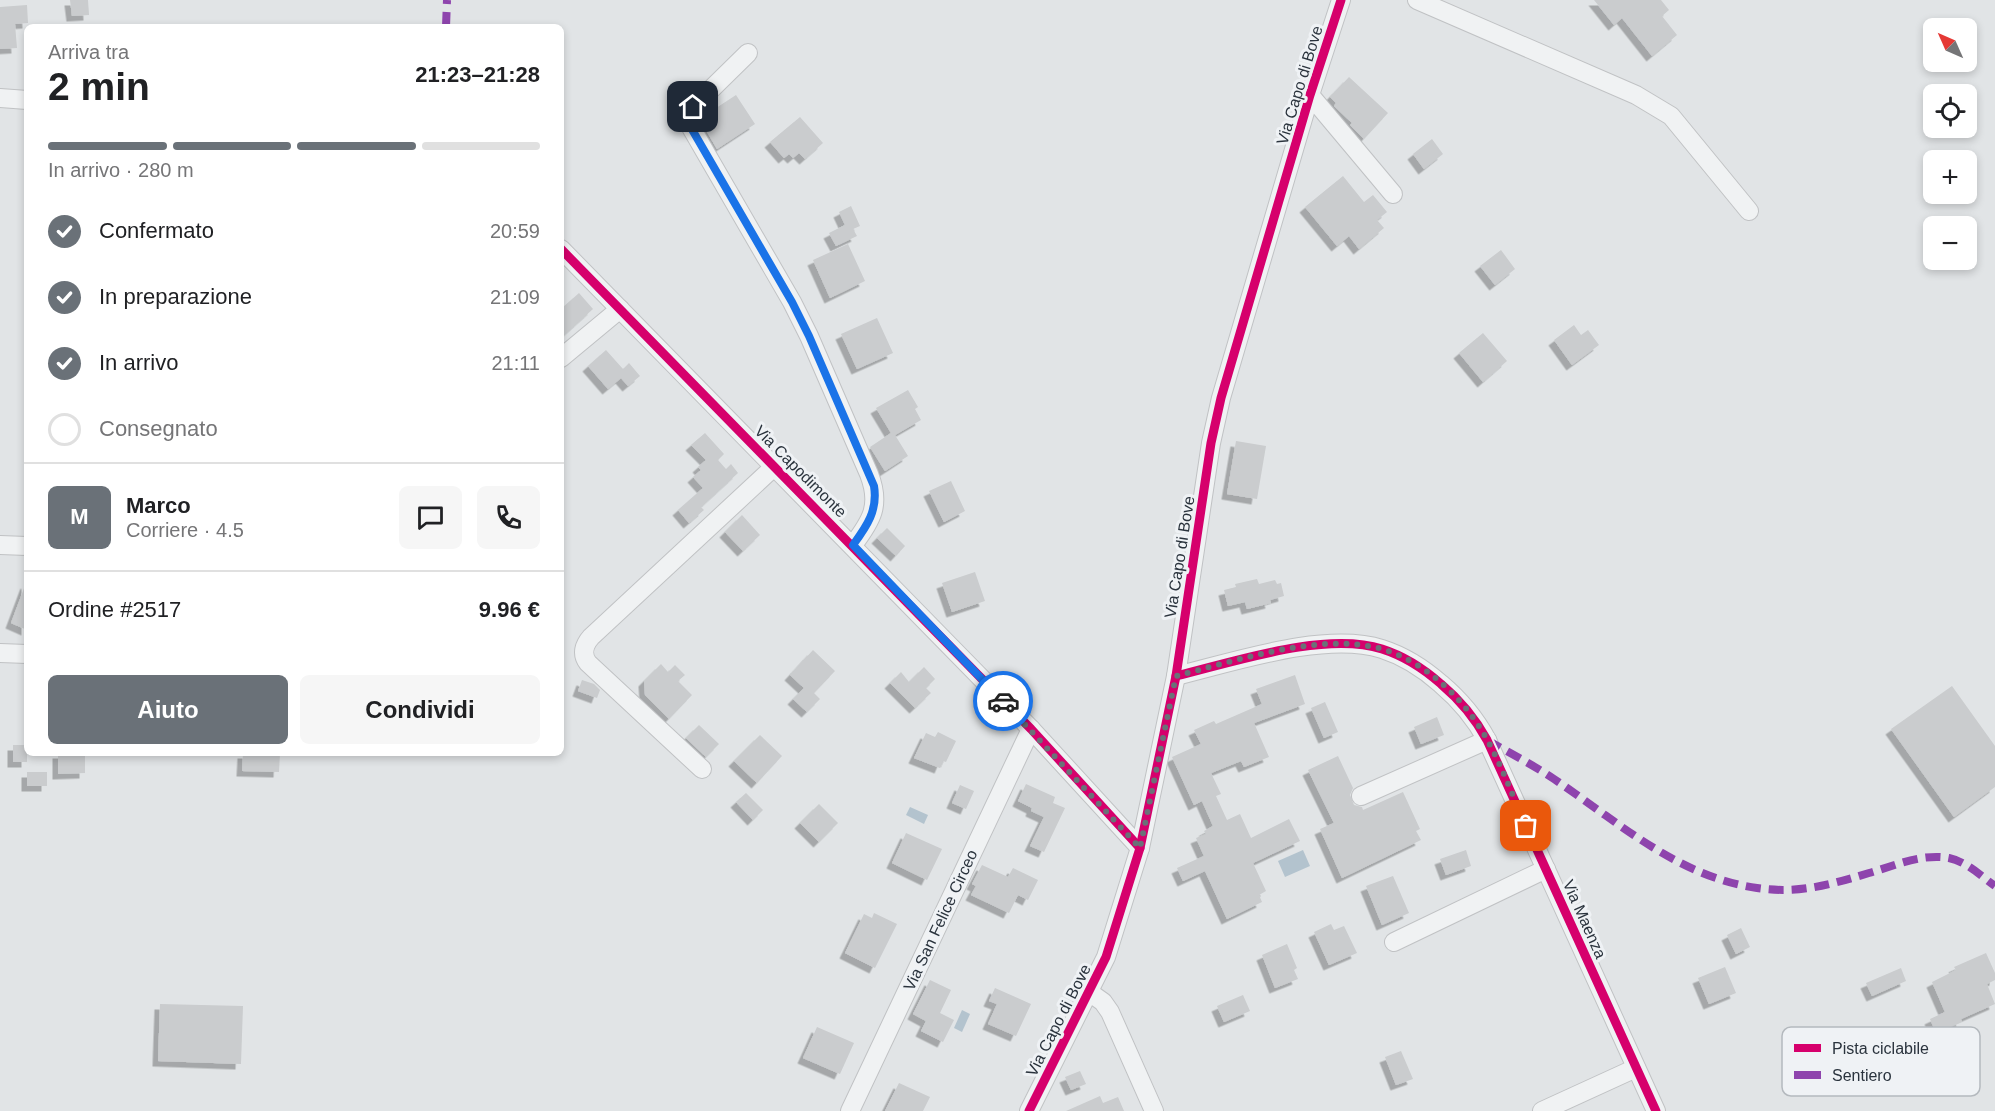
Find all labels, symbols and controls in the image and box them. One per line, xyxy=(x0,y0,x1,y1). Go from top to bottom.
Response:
north arrow xyxy=(1923,18,1977,72)
map controls xyxy=(1923,18,1977,270)
street label: Via Capo di Bove xyxy=(1273,24,1326,147)
text: Arriva tra xyxy=(48,41,129,63)
text: 21:23–21:28 xyxy=(415,62,540,87)
text: 2 min xyxy=(48,65,150,108)
pin xyxy=(667,81,718,132)
button: locate xyxy=(1923,84,1977,138)
icon: home xyxy=(676,90,709,123)
button: + xyxy=(1923,150,1977,204)
text: In arrivo · 280 m xyxy=(48,159,194,181)
icon: check xyxy=(48,215,81,248)
button: − xyxy=(1923,216,1977,270)
text: Confermato xyxy=(99,218,214,243)
text: 20:59 xyxy=(490,220,540,242)
icon: check xyxy=(48,281,81,314)
text: In preparazione xyxy=(99,284,252,309)
text: 21:09 xyxy=(490,286,540,308)
icon: check xyxy=(48,347,81,380)
text: In arrivo xyxy=(99,350,178,375)
text: 21:11 xyxy=(491,352,540,374)
text: Consegnato xyxy=(99,416,218,441)
street label: Via Capodimonte xyxy=(751,422,850,521)
button: chat xyxy=(399,486,462,549)
button: phone xyxy=(477,486,540,549)
text: Marco xyxy=(126,493,191,518)
street label: Via Capo di Bove xyxy=(1161,495,1198,619)
text: M xyxy=(70,504,89,529)
text: Corriere · 4.5 xyxy=(126,519,244,541)
text: Ordine #2517 xyxy=(48,597,181,622)
text: 9.96 € xyxy=(479,597,540,622)
courier xyxy=(973,671,1033,731)
button: Aiuto xyxy=(48,675,288,744)
button: Condividi xyxy=(300,675,540,744)
icon: car xyxy=(987,685,1020,718)
pin xyxy=(1500,800,1551,851)
icon: bag xyxy=(1509,809,1542,842)
street label: Via San Felice Circeo xyxy=(900,847,981,993)
street label: Via Maenza xyxy=(1560,877,1609,961)
street label: Via Capo di Bove xyxy=(1023,961,1094,1079)
legend xyxy=(1782,1027,1980,1096)
text: Pista ciclabile xyxy=(1832,1040,1929,1057)
text: Sentiero xyxy=(1832,1067,1892,1084)

